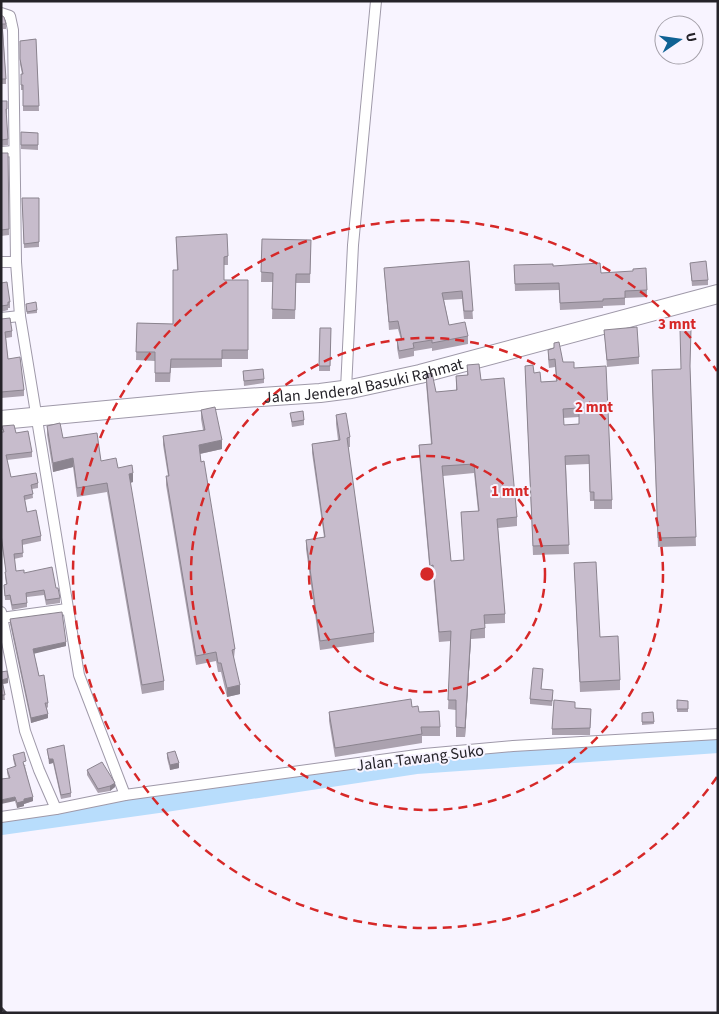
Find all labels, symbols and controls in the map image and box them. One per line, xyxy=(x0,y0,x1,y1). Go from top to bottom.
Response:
north arrow xyxy=(654,15,704,65)
text: U xyxy=(680,31,701,44)
text: 3 mnt xyxy=(658,314,696,335)
street label: Jalan Jenderal Basuki Rahmat xyxy=(263,353,466,409)
text: 2 mnt xyxy=(575,397,613,418)
text: 1 mnt xyxy=(491,481,529,502)
centre of rings xyxy=(418,565,436,583)
street label: Jalan Tawang Suko xyxy=(355,739,485,777)

